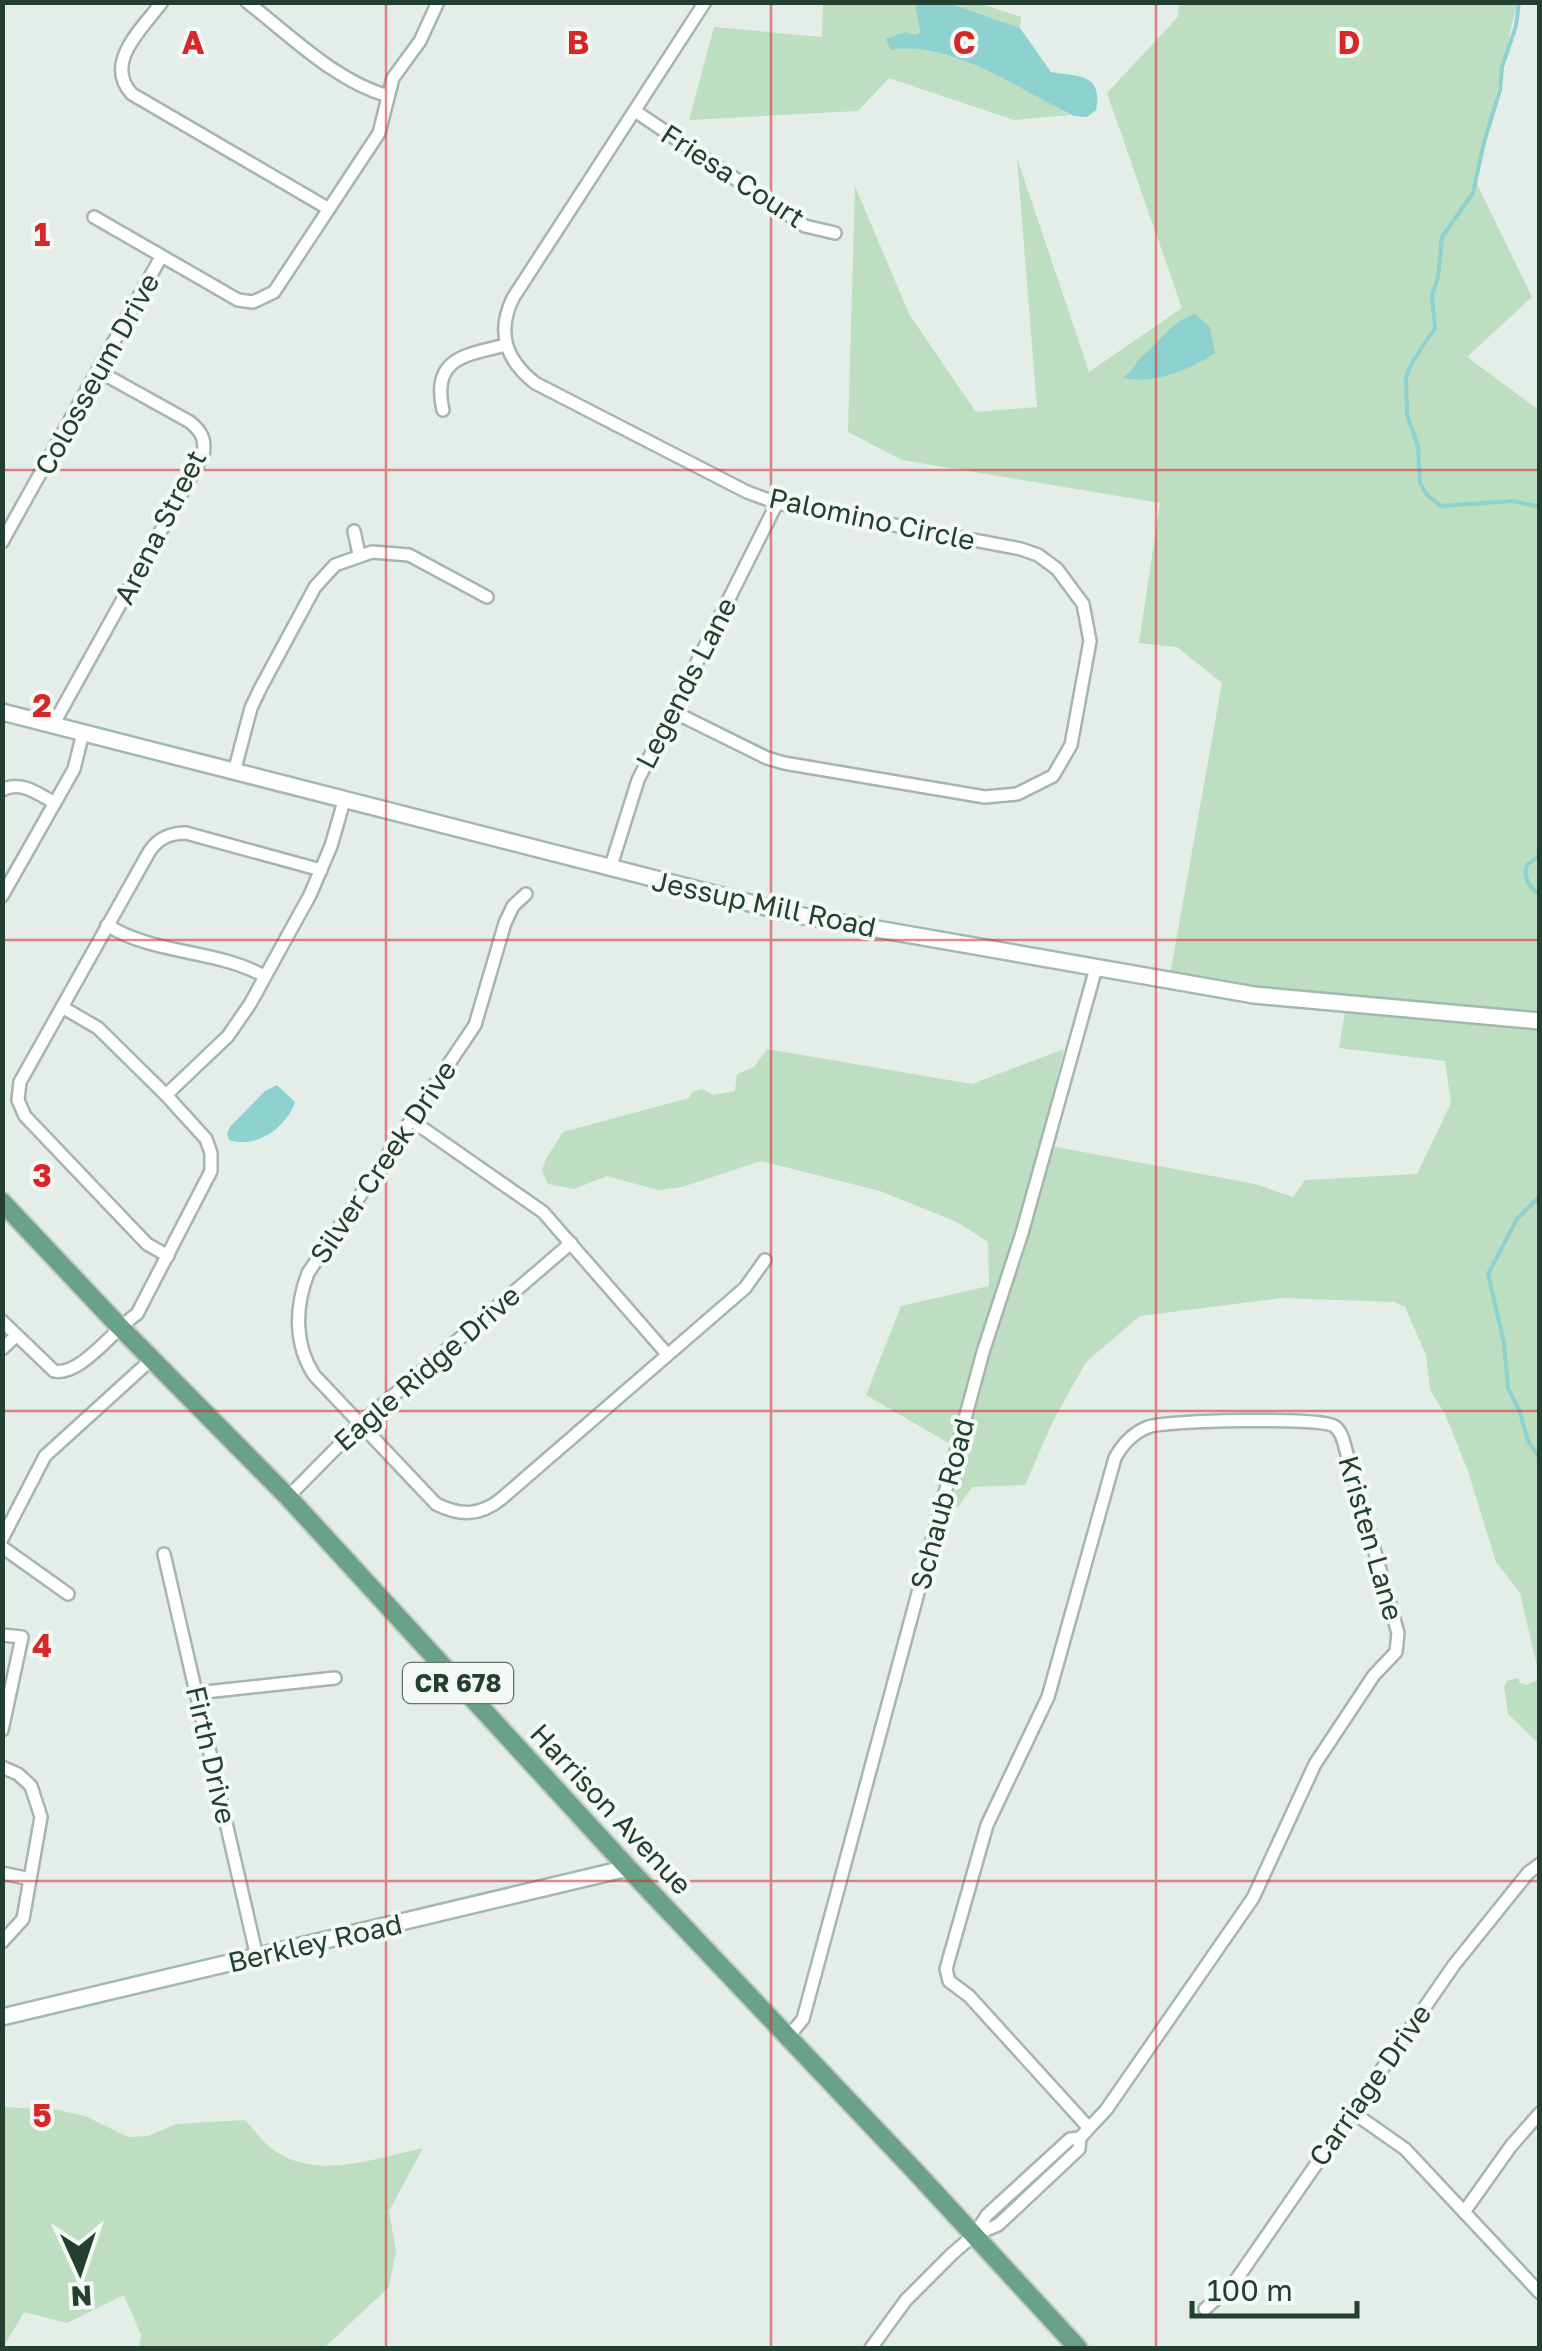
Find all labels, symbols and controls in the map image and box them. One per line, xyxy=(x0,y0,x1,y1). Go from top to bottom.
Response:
text: A xyxy=(182,23,205,61)
text: B xyxy=(567,23,589,61)
text: C xyxy=(953,23,975,61)
text: D xyxy=(1338,23,1360,61)
street label: Friesa Court xyxy=(655,117,811,234)
text: 1 xyxy=(34,215,50,253)
street label: Colosseum Drive xyxy=(28,267,166,480)
street label: Arena Street xyxy=(107,444,213,609)
street label: Palomino Circle xyxy=(766,481,978,556)
street label: Legends Lane xyxy=(628,592,743,774)
text: 2 xyxy=(32,686,52,724)
street label: Jessup Mill Road xyxy=(649,864,879,943)
street label: Silver Creek Drive xyxy=(303,1054,463,1269)
text: 3 xyxy=(32,1156,52,1194)
street label: Eagle Ridge Drive xyxy=(327,1278,526,1457)
street label: Schaub Road xyxy=(903,1415,980,1593)
street label: Kristen Lane xyxy=(1332,1452,1411,1624)
text: 4 xyxy=(32,1626,52,1664)
road number: CR 678 xyxy=(403,1663,513,1703)
street label: Firth Drive xyxy=(180,1683,243,1827)
street label: Harrison Avenue xyxy=(524,1717,699,1901)
street label: Berkley Road xyxy=(225,1906,405,1979)
street label: Carriage Drive xyxy=(1302,1997,1438,2172)
text: 5 xyxy=(32,2096,52,2134)
north arrow xyxy=(30,2221,130,2321)
scale bar xyxy=(1192,2256,1357,2318)
text: 100 m xyxy=(1207,2272,1293,2308)
text: N xyxy=(70,2279,93,2313)

